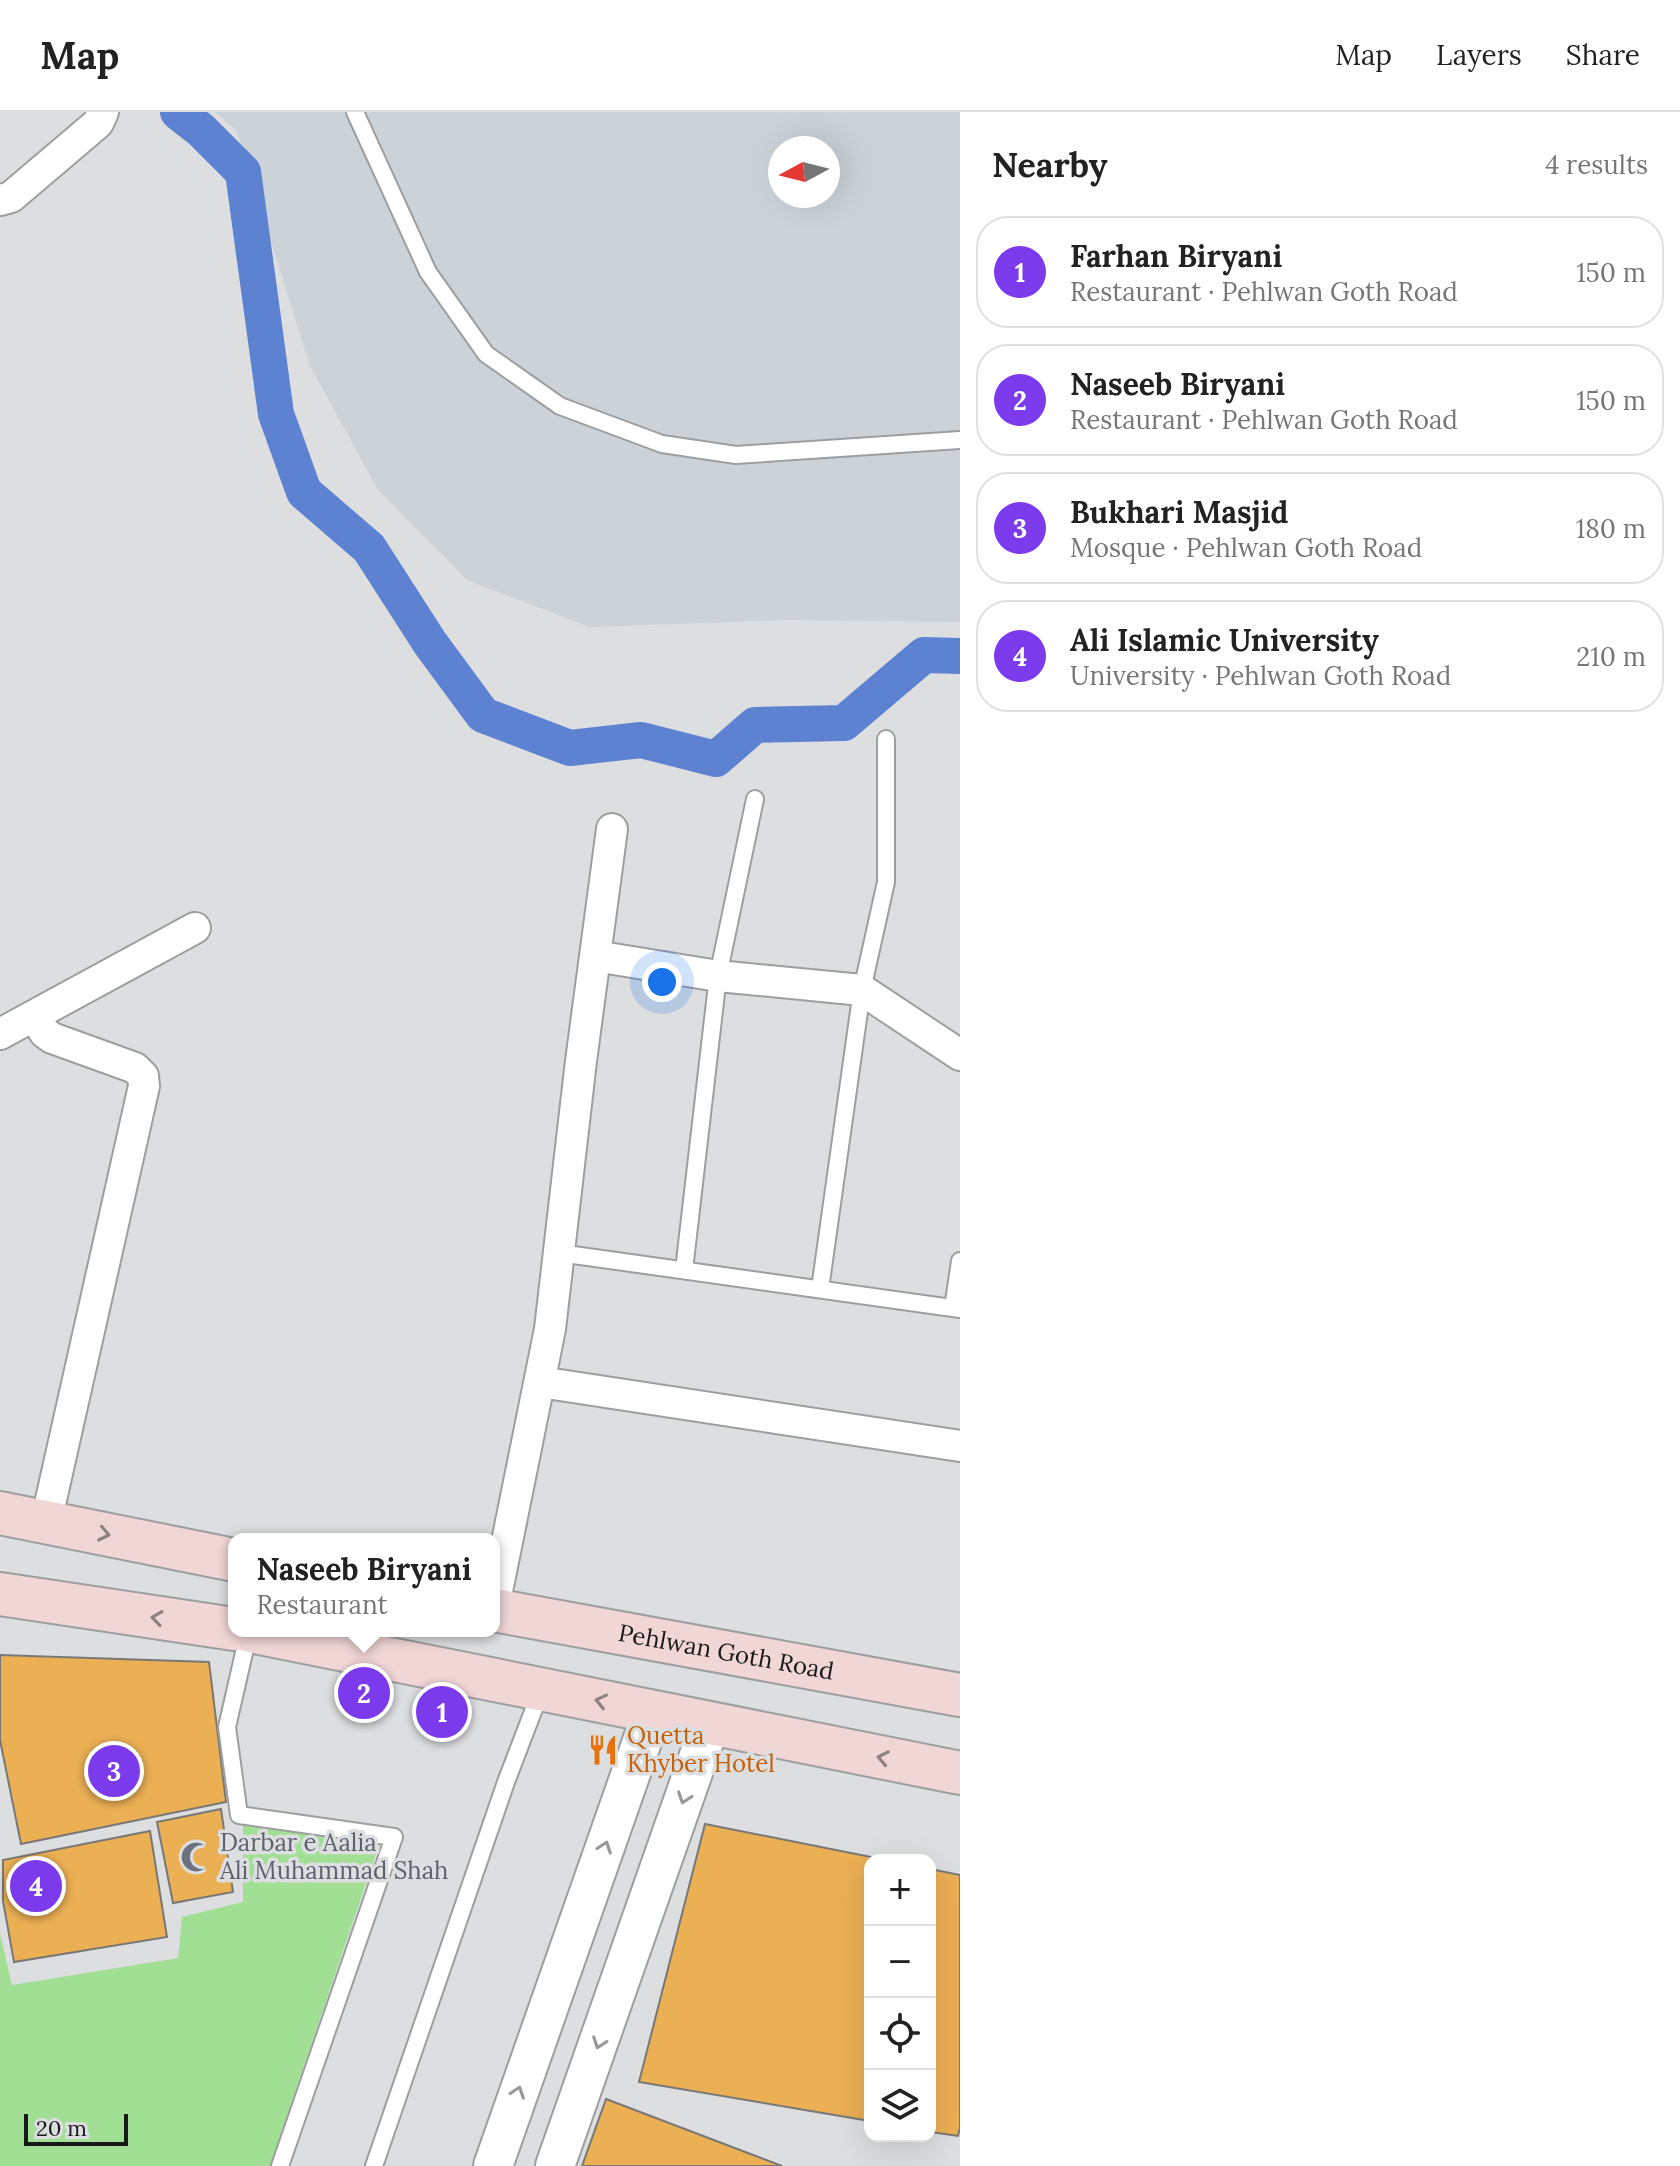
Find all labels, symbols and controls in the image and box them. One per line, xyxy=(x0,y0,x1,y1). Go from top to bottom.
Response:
text: Map xyxy=(40,31,119,79)
text: Map xyxy=(1335,37,1392,73)
text: Layers xyxy=(1436,37,1522,73)
text: Share xyxy=(1566,37,1640,73)
north arrow xyxy=(768,136,840,208)
text: Nearby xyxy=(992,143,1108,186)
text: 4 results xyxy=(1545,148,1648,181)
text: Farhan Biryani xyxy=(1070,237,1282,275)
text: 1 xyxy=(1015,256,1025,289)
text: 150 m xyxy=(1576,256,1646,289)
text: Restaurant · Pehlwan Goth Road xyxy=(1070,275,1458,308)
text: Naseeb Biryani xyxy=(1070,365,1285,403)
text: 2 xyxy=(1013,384,1027,417)
text: 150 m xyxy=(1576,384,1646,417)
text: Restaurant · Pehlwan Goth Road xyxy=(1070,403,1458,436)
text: Bukhari Masjid xyxy=(1070,493,1288,531)
text: 3 xyxy=(1013,512,1027,545)
text: 180 m xyxy=(1576,512,1646,545)
text: Mosque · Pehlwan Goth Road xyxy=(1070,531,1422,564)
text: Ali Islamic University xyxy=(1070,621,1379,659)
text: 4 xyxy=(1013,640,1027,673)
text: 210 m xyxy=(1576,640,1646,673)
text: University · Pehlwan Goth Road xyxy=(1070,659,1451,692)
your location xyxy=(642,962,682,1002)
one-way arrow xyxy=(97,1525,110,1542)
popup xyxy=(228,1533,500,1637)
text: Naseeb Biryani xyxy=(256,1550,472,1588)
text: Restaurant xyxy=(256,1588,388,1621)
one-way arrow xyxy=(150,1610,164,1627)
street label: Pehlwan Goth Road xyxy=(616,1617,836,1687)
pin: 2 xyxy=(338,1663,390,1723)
pin: 1 xyxy=(416,1682,468,1742)
one-way arrow xyxy=(595,1693,609,1710)
place label: Quetta Khyber Hotel xyxy=(627,1720,775,1779)
restaurant icon: Quetta Khyber Hotel xyxy=(586,1733,620,1767)
pin: 3 xyxy=(88,1741,140,1801)
one-way arrow xyxy=(877,1751,890,1768)
one-way arrow xyxy=(678,1790,694,1804)
place label: Darbar e Aalia Ali Muhammad Shah xyxy=(219,1827,448,1886)
mosque icon: Darbar e Aalia Ali Muhammad Shah xyxy=(179,1840,213,1874)
one-way arrow xyxy=(595,1841,611,1855)
map controls xyxy=(864,1854,936,2142)
button: + xyxy=(864,1854,936,1926)
pin: 4 xyxy=(10,1856,62,1916)
button: − xyxy=(864,1926,936,1998)
button: locate xyxy=(864,1998,936,2070)
one-way arrow xyxy=(592,2035,608,2049)
button: layers xyxy=(864,2070,936,2142)
one-way arrow xyxy=(509,2086,525,2100)
scale bar xyxy=(24,2110,128,2146)
text: 20 m xyxy=(36,2114,87,2142)

